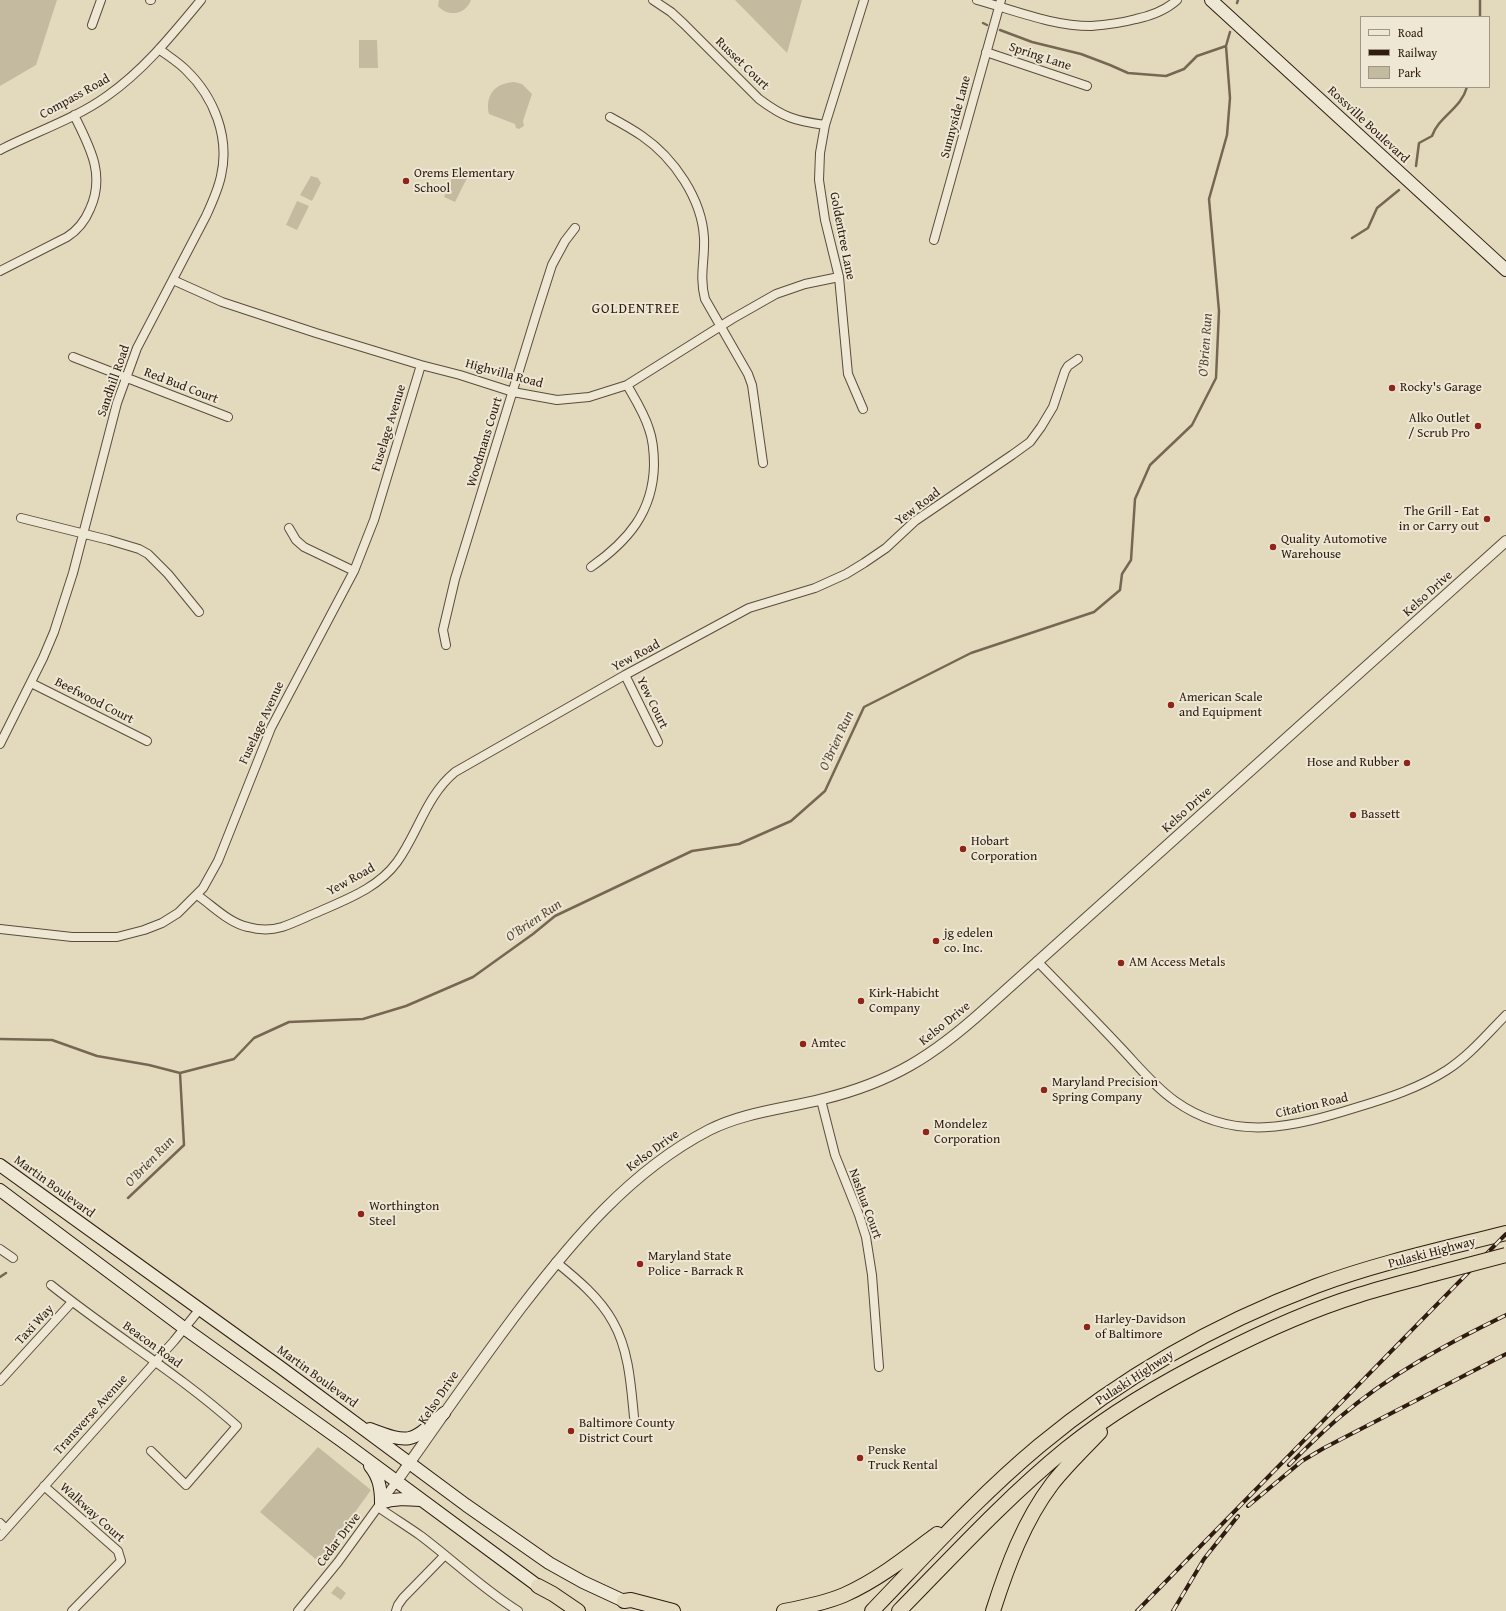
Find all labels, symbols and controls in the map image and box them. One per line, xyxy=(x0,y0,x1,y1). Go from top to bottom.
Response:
legend xyxy=(1360,16,1490,88)
text: Road xyxy=(1398,24,1423,41)
street label: Russet Court xyxy=(712,34,772,94)
street label: Spring Lane xyxy=(1007,40,1073,74)
text: Railway xyxy=(1398,44,1437,61)
text: Park xyxy=(1398,64,1421,81)
street label: Compass Road xyxy=(37,71,113,123)
street label: Sunnyside Lane xyxy=(937,74,975,160)
street label: Rossville Boulevard xyxy=(1324,83,1412,167)
place label: Orems Elementary School xyxy=(414,166,515,197)
marker: Orems Elementary School xyxy=(401,176,411,186)
street label: Goldentree Lane xyxy=(826,191,858,281)
district label: GOLDENTREE xyxy=(592,301,680,317)
water label: O'Brien Run xyxy=(1195,313,1217,377)
street label: Sandhill Road xyxy=(94,343,134,419)
street label: Highvilla Road xyxy=(464,356,544,392)
street label: Red Bud Court xyxy=(142,365,220,407)
place label: Rocky's Garage xyxy=(1400,380,1482,396)
street label: Fuselage Avenue xyxy=(368,383,410,473)
marker: Rocky's Garage xyxy=(1387,383,1397,393)
street label: Woodmans Court xyxy=(464,395,506,489)
place label: Alko Outlet / Scrub Pro xyxy=(1408,411,1470,442)
marker: Alko Outlet / Scrub Pro xyxy=(1473,421,1483,431)
street label: Yew Road xyxy=(892,485,944,529)
place label: The Grill - Eat in or Carry out xyxy=(1399,504,1479,535)
marker: The Grill - Eat in or Carry out xyxy=(1482,514,1492,524)
place label: Quality Automotive Warehouse xyxy=(1281,532,1387,563)
marker: Quality Automotive Warehouse xyxy=(1268,542,1278,552)
street label: Kelso Drive xyxy=(1400,568,1456,620)
street label: Yew Road xyxy=(609,637,663,675)
street label: Beefwood Court xyxy=(52,674,136,728)
street label: Yew Court xyxy=(633,674,671,732)
street label: Fuselage Avenue xyxy=(236,679,288,767)
place label: American Scale and Equipment xyxy=(1179,690,1263,721)
marker: American Scale and Equipment xyxy=(1166,700,1176,710)
water label: O'Brien Run xyxy=(816,708,858,774)
place label: Hose and Rubber xyxy=(1307,755,1399,771)
marker: Hose and Rubber xyxy=(1402,758,1412,768)
street label: Kelso Drive xyxy=(1159,784,1215,836)
place label: Bassett xyxy=(1361,807,1400,823)
marker: Bassett xyxy=(1348,810,1358,820)
place label: Hobart Corporation xyxy=(971,834,1037,865)
marker: Hobart Corporation xyxy=(958,844,968,854)
street label: Yew Road xyxy=(324,860,378,900)
water label: O'Brien Run xyxy=(503,896,565,946)
place label: jg edelen co. Inc. xyxy=(944,926,993,957)
marker: jg edelen co. Inc. xyxy=(931,936,941,946)
place label: AM Access Metals xyxy=(1129,955,1225,971)
marker: AM Access Metals xyxy=(1116,958,1126,968)
place label: Kirk-Habicht Company xyxy=(869,986,939,1017)
marker: Kirk-Habicht Company xyxy=(856,996,866,1006)
street label: Kelso Drive xyxy=(916,999,974,1049)
place label: Amtec xyxy=(811,1036,846,1052)
marker: Amtec xyxy=(798,1039,808,1049)
place label: Maryland Precision Spring Company xyxy=(1052,1075,1158,1106)
marker: Maryland Precision Spring Company xyxy=(1039,1085,1049,1095)
street label: Citation Road xyxy=(1274,1090,1350,1122)
place label: Mondelez Corporation xyxy=(934,1117,1000,1148)
street label: Kelso Drive xyxy=(624,1127,682,1175)
marker: Mondelez Corporation xyxy=(921,1127,931,1137)
water label: O'Brien Run xyxy=(122,1133,178,1191)
street label: Martin Boulevard xyxy=(11,1153,97,1221)
street label: Nashua Court xyxy=(845,1167,885,1241)
place label: Worthington Steel xyxy=(369,1199,439,1230)
marker: Worthington Steel xyxy=(356,1209,366,1219)
street label: Pulaski Highway xyxy=(1387,1234,1477,1272)
place label: Maryland State Police - Barrack R xyxy=(648,1249,744,1280)
marker: Maryland State Police - Barrack R xyxy=(635,1259,645,1269)
street label: Taxi Way xyxy=(13,1302,57,1348)
place label: Harley-Davidson of Baltimore xyxy=(1095,1312,1186,1343)
street label: Beacon Road xyxy=(119,1318,185,1372)
marker: Harley-Davidson of Baltimore xyxy=(1082,1322,1092,1332)
street label: Martin Boulevard xyxy=(274,1343,360,1411)
street label: Pulaski Highway xyxy=(1093,1347,1177,1409)
street label: Kelso Drive xyxy=(415,1368,463,1428)
street label: Transverse Avenue xyxy=(51,1372,131,1458)
place label: Baltimore County District Court xyxy=(579,1416,675,1447)
marker: Baltimore County District Court xyxy=(566,1426,576,1436)
place label: Penske Truck Rental xyxy=(868,1443,938,1474)
marker: Penske Truck Rental xyxy=(855,1453,865,1463)
street label: Walkway Court xyxy=(56,1480,128,1546)
street label: Cedar Drive xyxy=(314,1510,364,1570)

